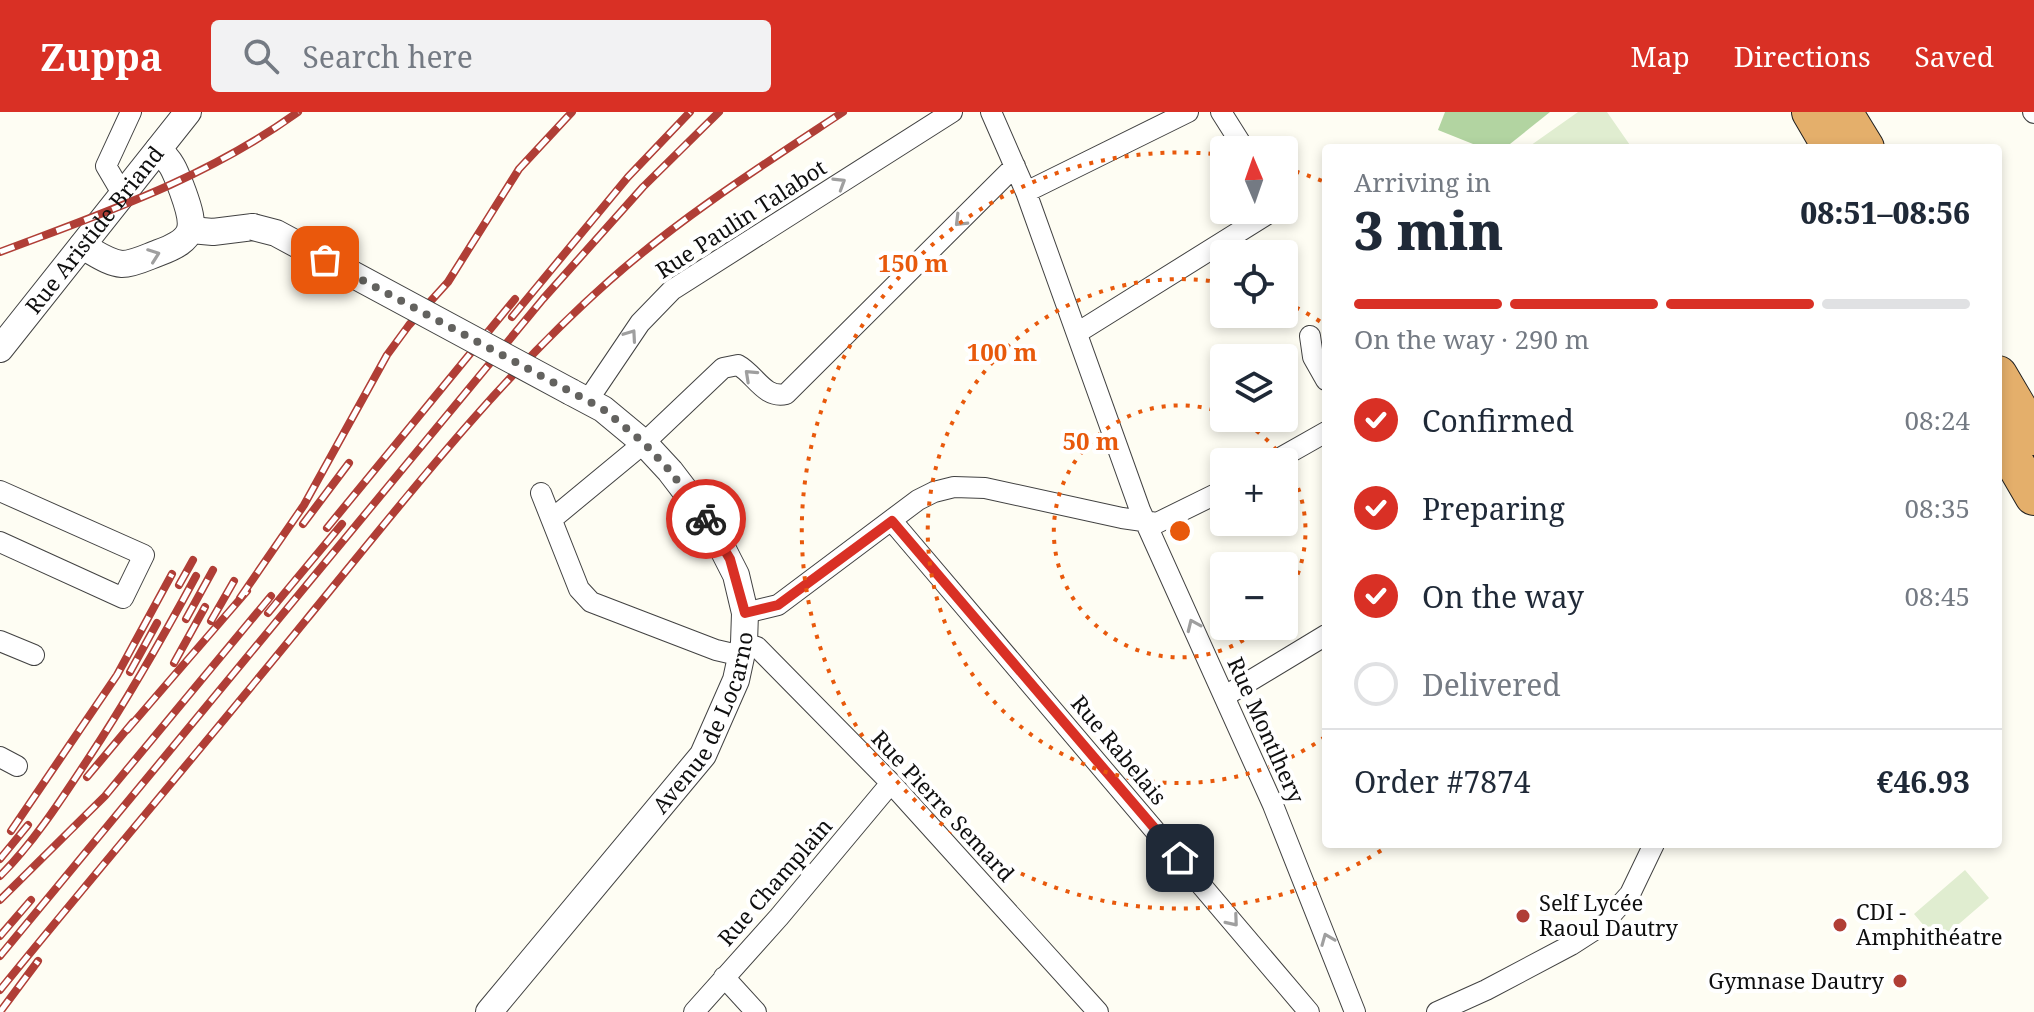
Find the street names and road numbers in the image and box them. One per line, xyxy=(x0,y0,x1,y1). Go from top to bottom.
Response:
street label: Rue Aristide Briand xyxy=(18,139,170,320)
street label: Rue Paulin Talabot xyxy=(649,152,832,285)
street label: Avenue de Locarno xyxy=(645,632,758,819)
street label: Rue Montlhery xyxy=(1221,652,1313,808)
street label: Rue Rabelais xyxy=(1065,688,1174,810)
street label: Rue Pierre Semard xyxy=(866,723,1022,888)
street label: Rue Champlain xyxy=(710,811,838,952)

